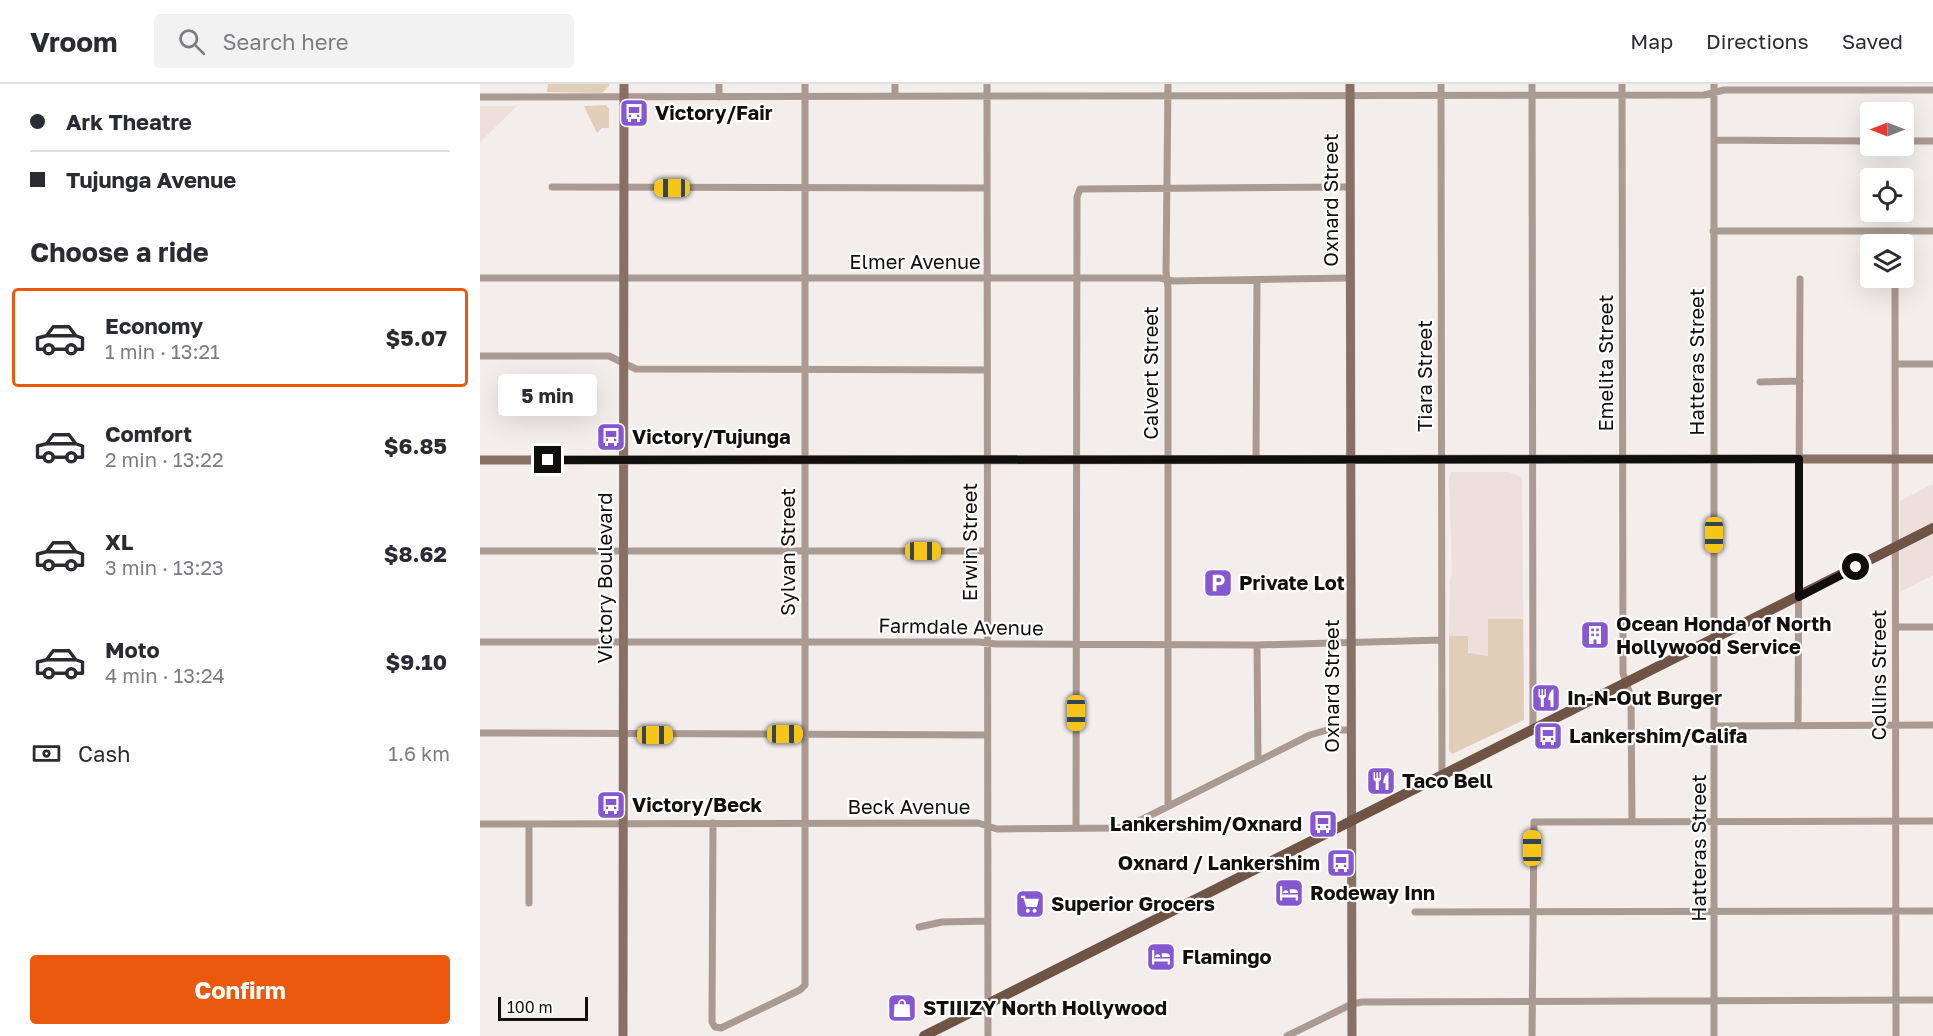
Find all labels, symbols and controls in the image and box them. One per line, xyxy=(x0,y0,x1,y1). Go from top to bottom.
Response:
search box xyxy=(154,14,574,68)
text: Vroom xyxy=(30,25,118,58)
icon: search xyxy=(175,25,208,58)
text: Search here xyxy=(223,28,349,55)
text: Map xyxy=(1630,28,1673,54)
text: Directions xyxy=(1706,28,1809,54)
text: Saved xyxy=(1842,28,1903,54)
bus stop icon: Victory/Fair xyxy=(618,97,650,129)
place label: Victory/Fair xyxy=(655,100,773,124)
north arrow xyxy=(1860,102,1914,156)
map controls xyxy=(1860,102,1914,288)
text: Ark Theatre xyxy=(66,108,192,135)
street label: Oxnard Street xyxy=(1318,133,1342,267)
text: Tujunga Avenue xyxy=(66,166,236,193)
button: locate xyxy=(1860,168,1914,222)
car xyxy=(654,179,690,197)
button: layers xyxy=(1860,234,1914,288)
text: Choose a ride xyxy=(30,236,209,268)
street label: Elmer Avenue xyxy=(849,249,981,273)
street label: Hatteras Street xyxy=(1684,288,1708,436)
street label: Emelita Street xyxy=(1593,295,1617,431)
street label: Calvert Street xyxy=(1138,306,1162,440)
icon: car xyxy=(33,311,87,365)
text: Economy xyxy=(105,312,203,339)
street label: Tiara Street xyxy=(1412,320,1436,432)
text: $5.07 xyxy=(386,324,447,351)
text: 1 min · 13:21 xyxy=(105,339,220,363)
callout: 5 min xyxy=(499,373,598,415)
text: 5 min xyxy=(521,383,574,407)
icon: car xyxy=(33,419,87,473)
text: Comfort xyxy=(105,420,192,447)
bus stop icon: Victory/Tujunga xyxy=(595,421,627,453)
place label: Victory/Tujunga xyxy=(632,424,791,448)
text: $6.85 xyxy=(384,432,447,459)
route end xyxy=(534,446,561,473)
text: 2 min · 13:22 xyxy=(105,447,224,471)
street label: Erwin Street xyxy=(957,483,981,601)
street label: Sylvan Street xyxy=(775,488,799,616)
street label: Victory Boulevard xyxy=(592,493,616,663)
car xyxy=(1705,517,1723,553)
icon: car xyxy=(33,527,87,581)
text: XL xyxy=(105,528,133,555)
text: $8.62 xyxy=(384,540,447,567)
car xyxy=(905,542,941,560)
route start xyxy=(1842,553,1869,580)
text: 3 min · 13:23 xyxy=(105,555,224,579)
parking icon: Private Lot xyxy=(1202,567,1234,599)
place label: Private Lot xyxy=(1239,570,1345,594)
street label: Collins Street xyxy=(1866,610,1890,740)
place label: Ocean Honda of North Hollywood Service xyxy=(1616,611,1831,658)
street label: Farmdale Avenue xyxy=(878,613,1044,639)
street label: Oxnard Street xyxy=(1319,619,1343,753)
building icon: Ocean Honda of North Hollywood Service xyxy=(1579,619,1611,651)
icon: car xyxy=(33,635,87,689)
text: Moto xyxy=(105,636,160,663)
text: $9.10 xyxy=(386,648,447,675)
text: 4 min · 13:24 xyxy=(105,663,225,687)
restaurant icon: In-N-Out Burger xyxy=(1530,682,1562,714)
place label: In-N-Out Burger xyxy=(1567,685,1722,709)
car xyxy=(1067,695,1085,731)
bus stop icon: Lankershim/Califa xyxy=(1532,720,1564,752)
place label: Lankershim/Califa xyxy=(1569,723,1747,747)
car xyxy=(767,725,803,743)
car xyxy=(637,726,673,744)
icon: cash xyxy=(30,737,63,770)
text: Cash xyxy=(78,740,131,767)
text: 1.6 km xyxy=(388,741,450,765)
restaurant icon: Taco Bell xyxy=(1365,765,1397,797)
place label: Taco Bell xyxy=(1402,768,1493,792)
street label: Hatteras Street xyxy=(1686,774,1710,922)
bus stop icon: Victory/Beck xyxy=(595,789,627,821)
place label: Victory/Beck xyxy=(632,792,762,816)
street label: Beck Avenue xyxy=(848,794,970,818)
bus stop icon: Lankershim/Oxnard xyxy=(1307,808,1339,840)
place label: Lankershim/Oxnard xyxy=(1110,811,1302,835)
car xyxy=(1523,830,1541,866)
bus stop icon: Oxnard / Lankershim xyxy=(1325,847,1357,879)
place label: Oxnard / Lankershim xyxy=(1118,850,1320,874)
hotel icon: Rodeway Inn xyxy=(1273,877,1305,909)
place label: Rodeway Inn xyxy=(1310,880,1435,904)
supermarket icon: Superior Grocers xyxy=(1014,888,1046,920)
place label: Superior Grocers xyxy=(1051,891,1215,915)
hotel icon: Flamingo xyxy=(1145,941,1177,973)
place label: Flamingo xyxy=(1182,944,1272,968)
button: Confirm xyxy=(30,955,450,1024)
shop icon: STIIIZY North Hollywood xyxy=(886,992,918,1024)
scale bar xyxy=(498,994,588,1022)
place label: STIIIZY North Hollywood xyxy=(923,995,1167,1019)
text: 100 m xyxy=(507,997,553,1017)

